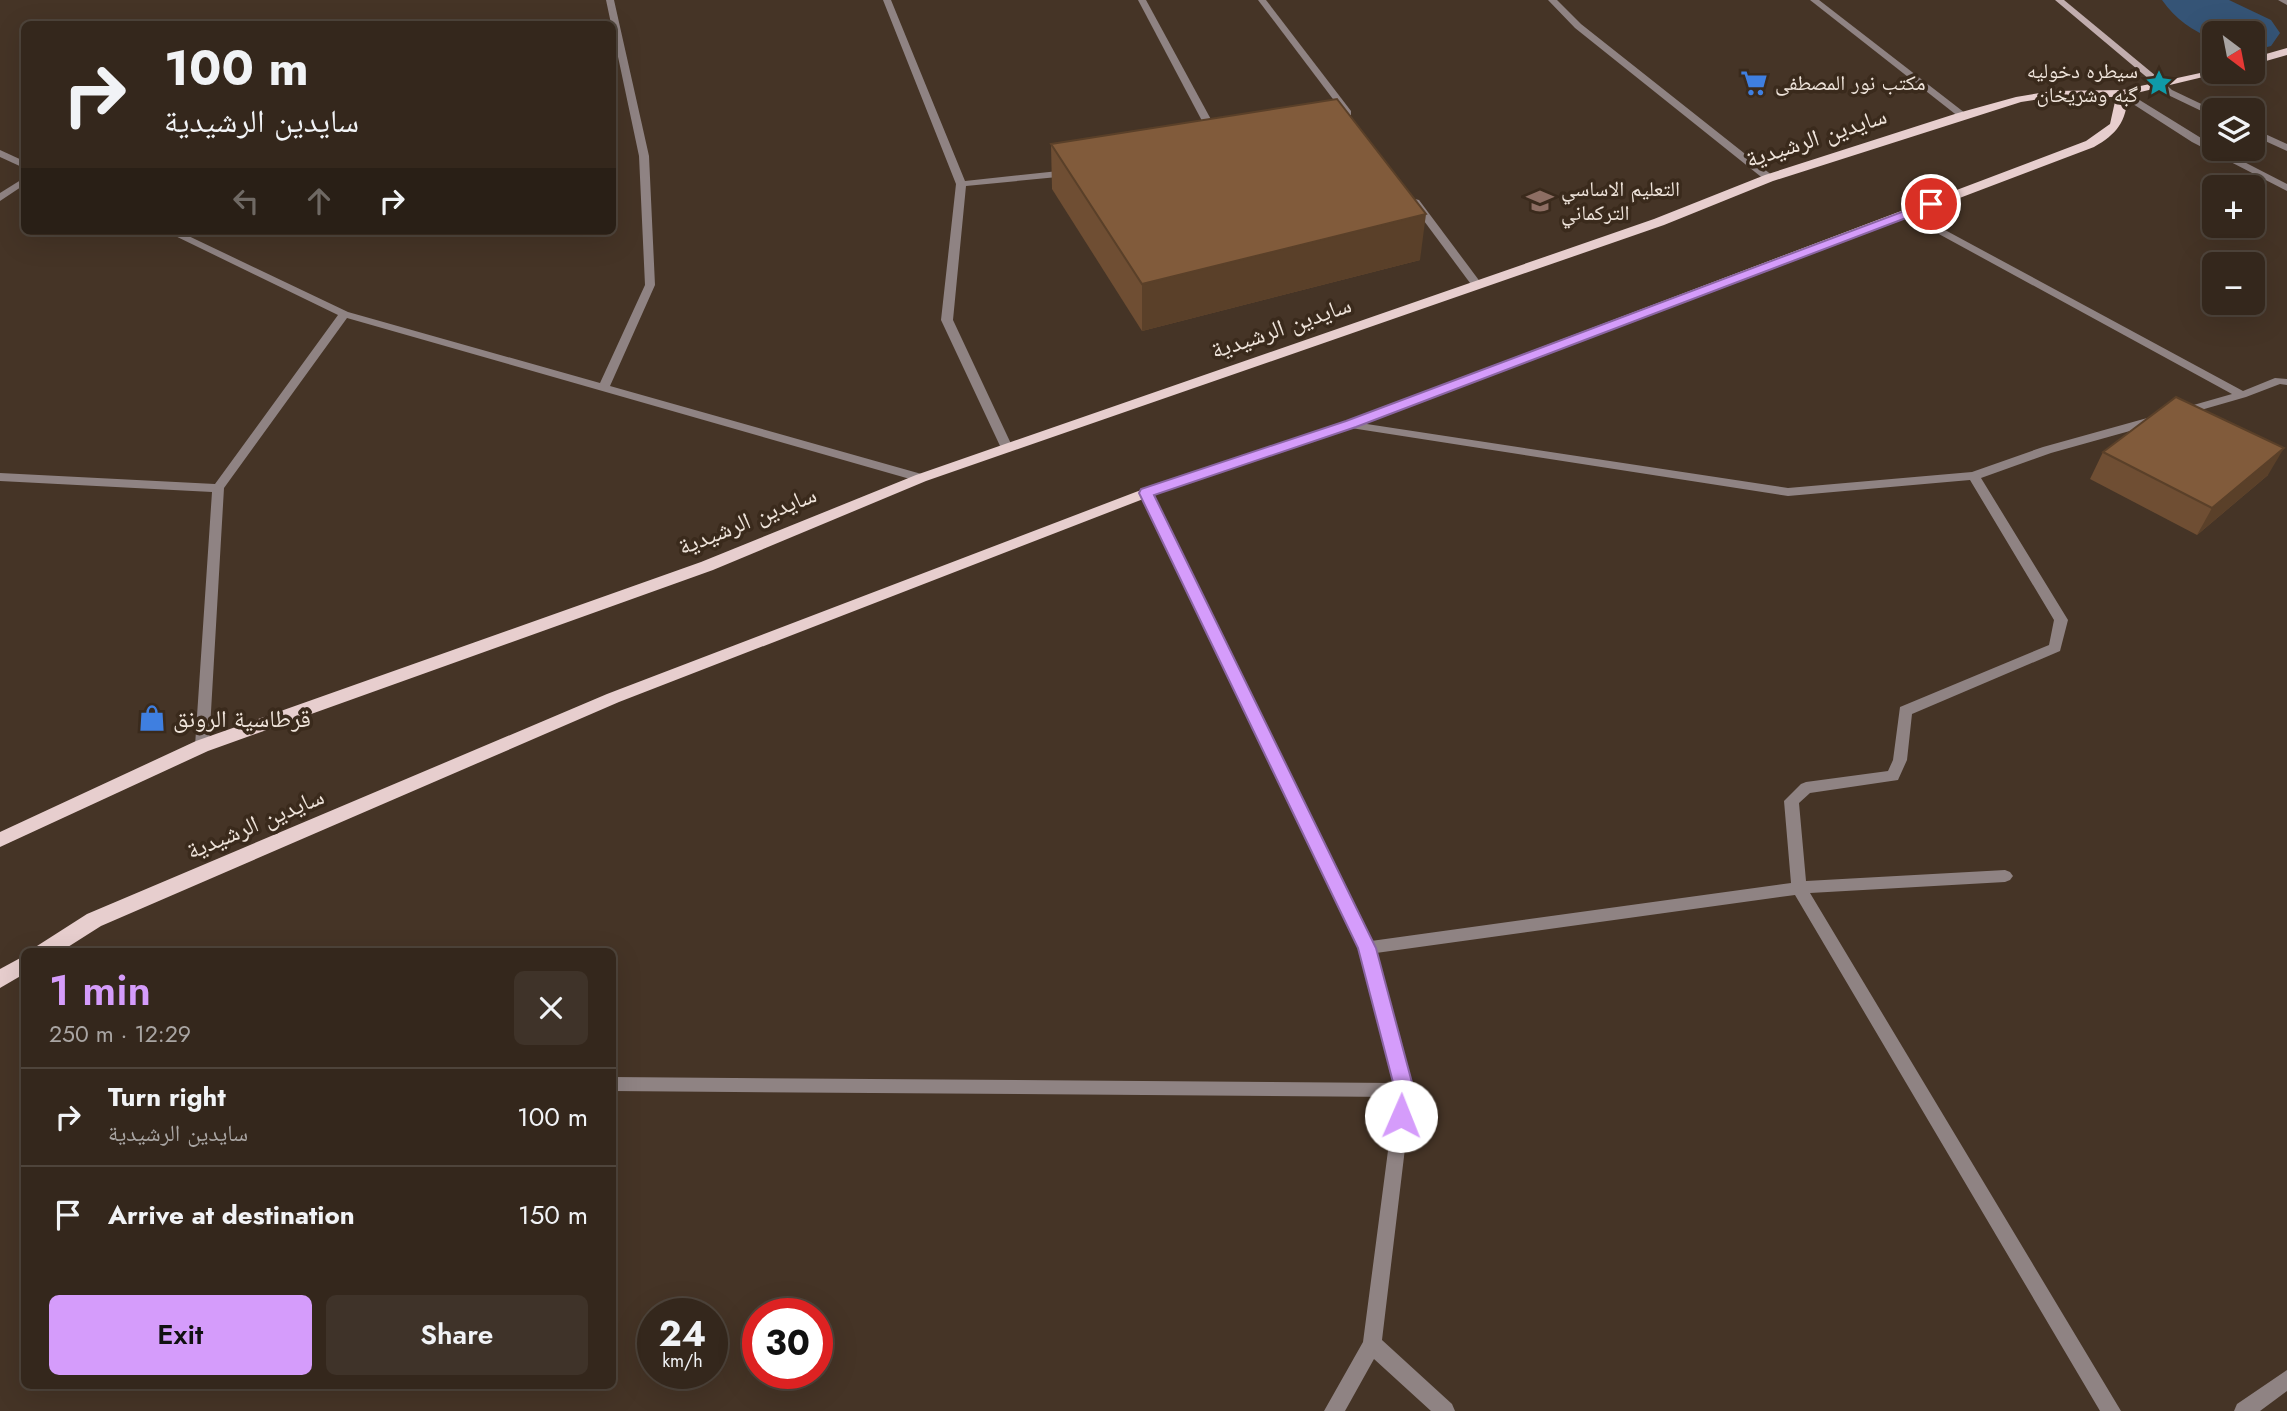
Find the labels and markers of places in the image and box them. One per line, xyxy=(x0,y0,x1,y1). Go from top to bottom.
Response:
place label: سيطره دخوليه گبه وشريخان xyxy=(2027,56,2138,110)
supermarket icon: مكتب نور المصطفى xyxy=(1739,68,1769,98)
place label: مكتب نور المصطفى xyxy=(1775,68,1925,98)
place icon: سيطره دخوليه گبه وشريخان xyxy=(2144,68,2174,98)
place label: التعليم الاساسي التركماني xyxy=(1561,174,1680,229)
pin xyxy=(1901,174,1961,234)
school or university icon: التعليم الاساسي التركماني xyxy=(1525,186,1555,216)
place label: قرطاسية الرونق xyxy=(173,701,311,736)
shop icon: قرطاسية الرونق xyxy=(137,703,167,733)

